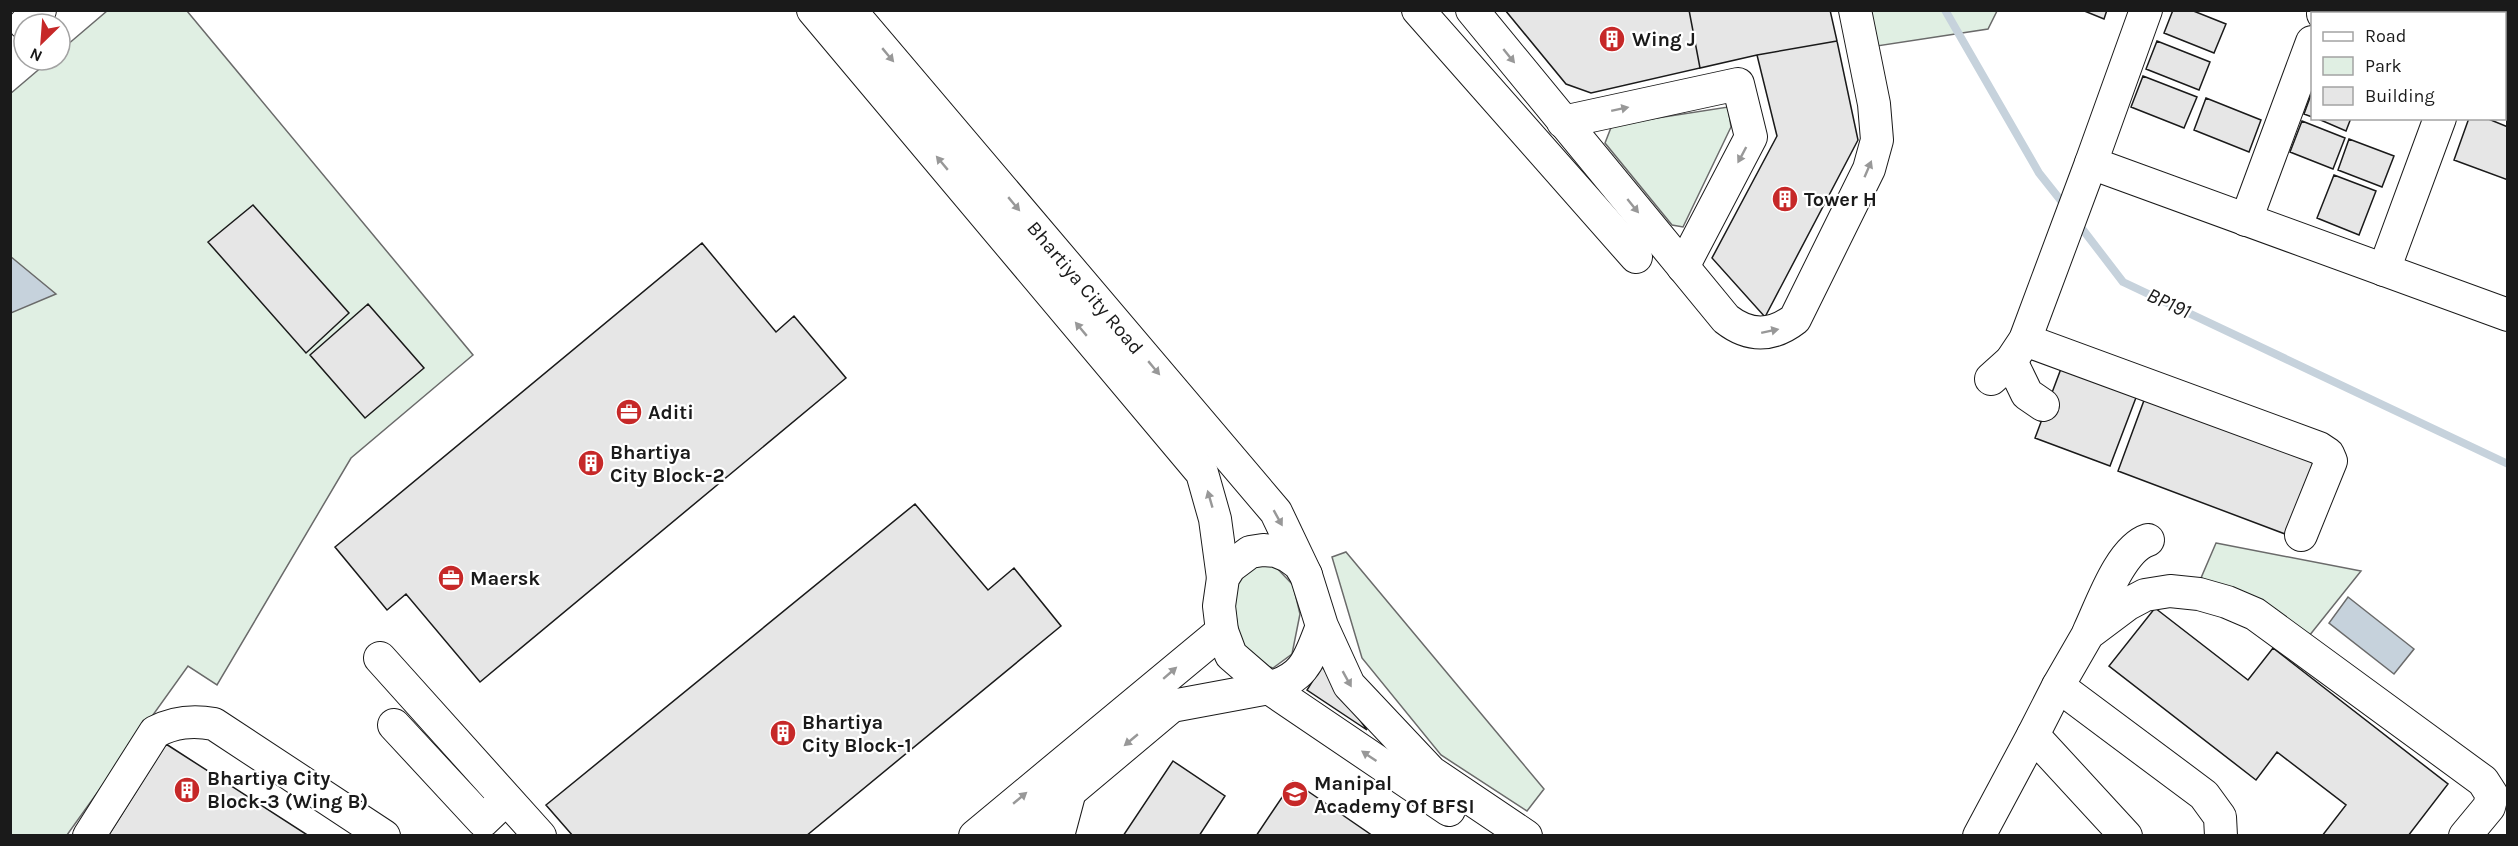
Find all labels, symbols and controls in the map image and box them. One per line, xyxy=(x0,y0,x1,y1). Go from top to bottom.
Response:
north arrow xyxy=(12,12,72,72)
legend xyxy=(2311,12,2506,120)
building icon: Wing J xyxy=(1597,24,1627,54)
text: Road xyxy=(2365,25,2406,47)
place label: Wing J xyxy=(1632,28,1696,51)
text: N xyxy=(27,44,45,66)
one-way arrow xyxy=(881,47,894,62)
one-way arrow xyxy=(1502,48,1515,64)
text: Park xyxy=(2365,55,2402,77)
text: Building xyxy=(2365,85,2435,107)
one-way arrow xyxy=(1611,104,1629,114)
one-way arrow xyxy=(1737,146,1747,163)
one-way arrow xyxy=(936,156,949,171)
one-way arrow xyxy=(1864,160,1873,178)
building icon: Tower H xyxy=(1770,184,1800,214)
place label: Tower H xyxy=(1804,188,1877,211)
one-way arrow xyxy=(1007,196,1020,211)
one-way arrow xyxy=(1626,198,1639,214)
street label: Bhartiya City Road xyxy=(1023,216,1148,359)
water label: BP191 xyxy=(2143,282,2195,324)
one-way arrow xyxy=(1075,322,1088,337)
one-way arrow xyxy=(1761,326,1780,335)
one-way arrow xyxy=(1147,360,1160,375)
office icon: Aditi xyxy=(614,397,644,427)
place label: Aditi xyxy=(648,401,694,424)
place label: Bhartiya City Block-2 xyxy=(610,441,725,487)
building icon: Bhartiya City Block-2 xyxy=(576,448,606,478)
one-way arrow xyxy=(1205,490,1214,508)
one-way arrow xyxy=(1273,510,1283,527)
office icon: Maersk xyxy=(436,563,466,593)
place label: Maersk xyxy=(470,567,540,590)
one-way arrow xyxy=(1162,667,1178,680)
one-way arrow xyxy=(1342,671,1352,688)
place label: Bhartiya City Block-1 xyxy=(802,711,912,757)
building icon: Bhartiya City Block-1 xyxy=(768,718,798,748)
one-way arrow xyxy=(1124,733,1139,746)
one-way arrow xyxy=(1361,750,1377,762)
place label: Bhartiya City Block-3 (Wing B) xyxy=(207,767,368,813)
place label: Manipal Academy Of BFSI xyxy=(1314,772,1475,818)
building icon: Bhartiya City Block-3 (Wing B) xyxy=(172,775,202,805)
school or university icon: Manipal Academy Of BFSI xyxy=(1280,779,1310,809)
one-way arrow xyxy=(1012,792,1027,805)

